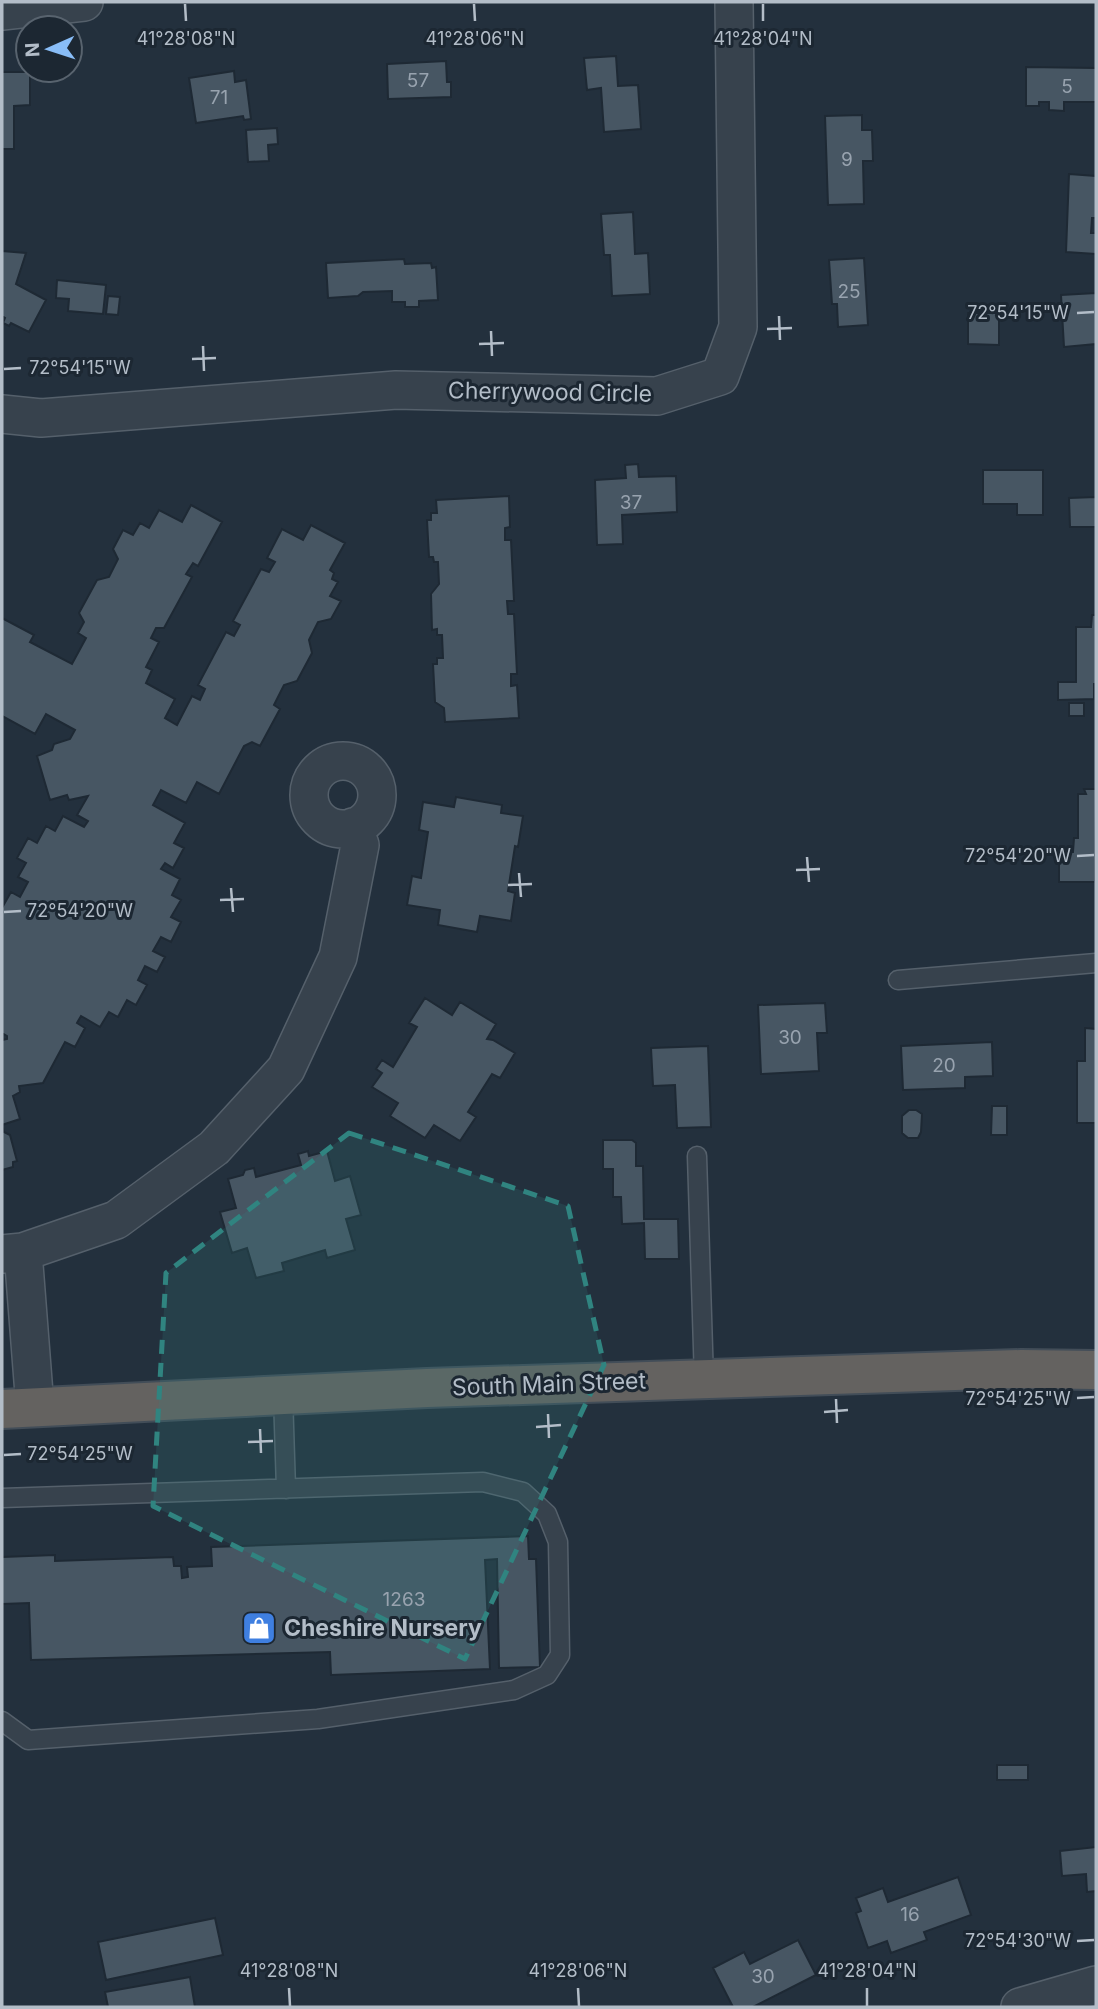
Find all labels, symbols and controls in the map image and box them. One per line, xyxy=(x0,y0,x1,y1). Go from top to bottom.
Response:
north arrow xyxy=(14,14,84,84)
text: 41°28'08"N xyxy=(137,28,235,49)
text: 41°28'06"N xyxy=(426,28,524,49)
text: 41°28'04"N xyxy=(713,28,813,49)
text: N xyxy=(21,42,44,58)
house number: 57 xyxy=(407,69,429,92)
house number: 5 xyxy=(1061,75,1073,98)
house number: 71 xyxy=(210,86,228,109)
house number: 9 xyxy=(841,148,853,171)
house number: 25 xyxy=(837,280,861,303)
text: 72°54'15"W xyxy=(967,302,1069,323)
text: 72°54'15"W xyxy=(29,357,131,378)
street label: Cherrywood Circle xyxy=(448,376,652,408)
house number: 37 xyxy=(620,491,642,514)
text: 72°54'20"W xyxy=(965,845,1071,866)
text: 72°54'20"W xyxy=(27,900,133,921)
house number: 30 xyxy=(778,1026,802,1049)
house number: 20 xyxy=(932,1054,956,1077)
street label: South Main Street xyxy=(452,1367,647,1401)
text: 72°54'25"W xyxy=(965,1388,1071,1409)
text: 72°54'25"W xyxy=(27,1443,133,1464)
house number: 1263 xyxy=(383,1588,425,1611)
shop icon: Cheshire Nursery xyxy=(240,1609,278,1647)
place label: Cheshire Nursery xyxy=(284,1614,482,1642)
house number: 16 xyxy=(900,1903,920,1926)
text: 72°54'30"W xyxy=(965,1930,1071,1951)
text: 41°28'08"N xyxy=(240,1960,338,1981)
text: 41°28'06"N xyxy=(529,1960,627,1981)
text: 41°28'04"N xyxy=(817,1960,917,1981)
house number: 30 xyxy=(751,1965,775,1988)

